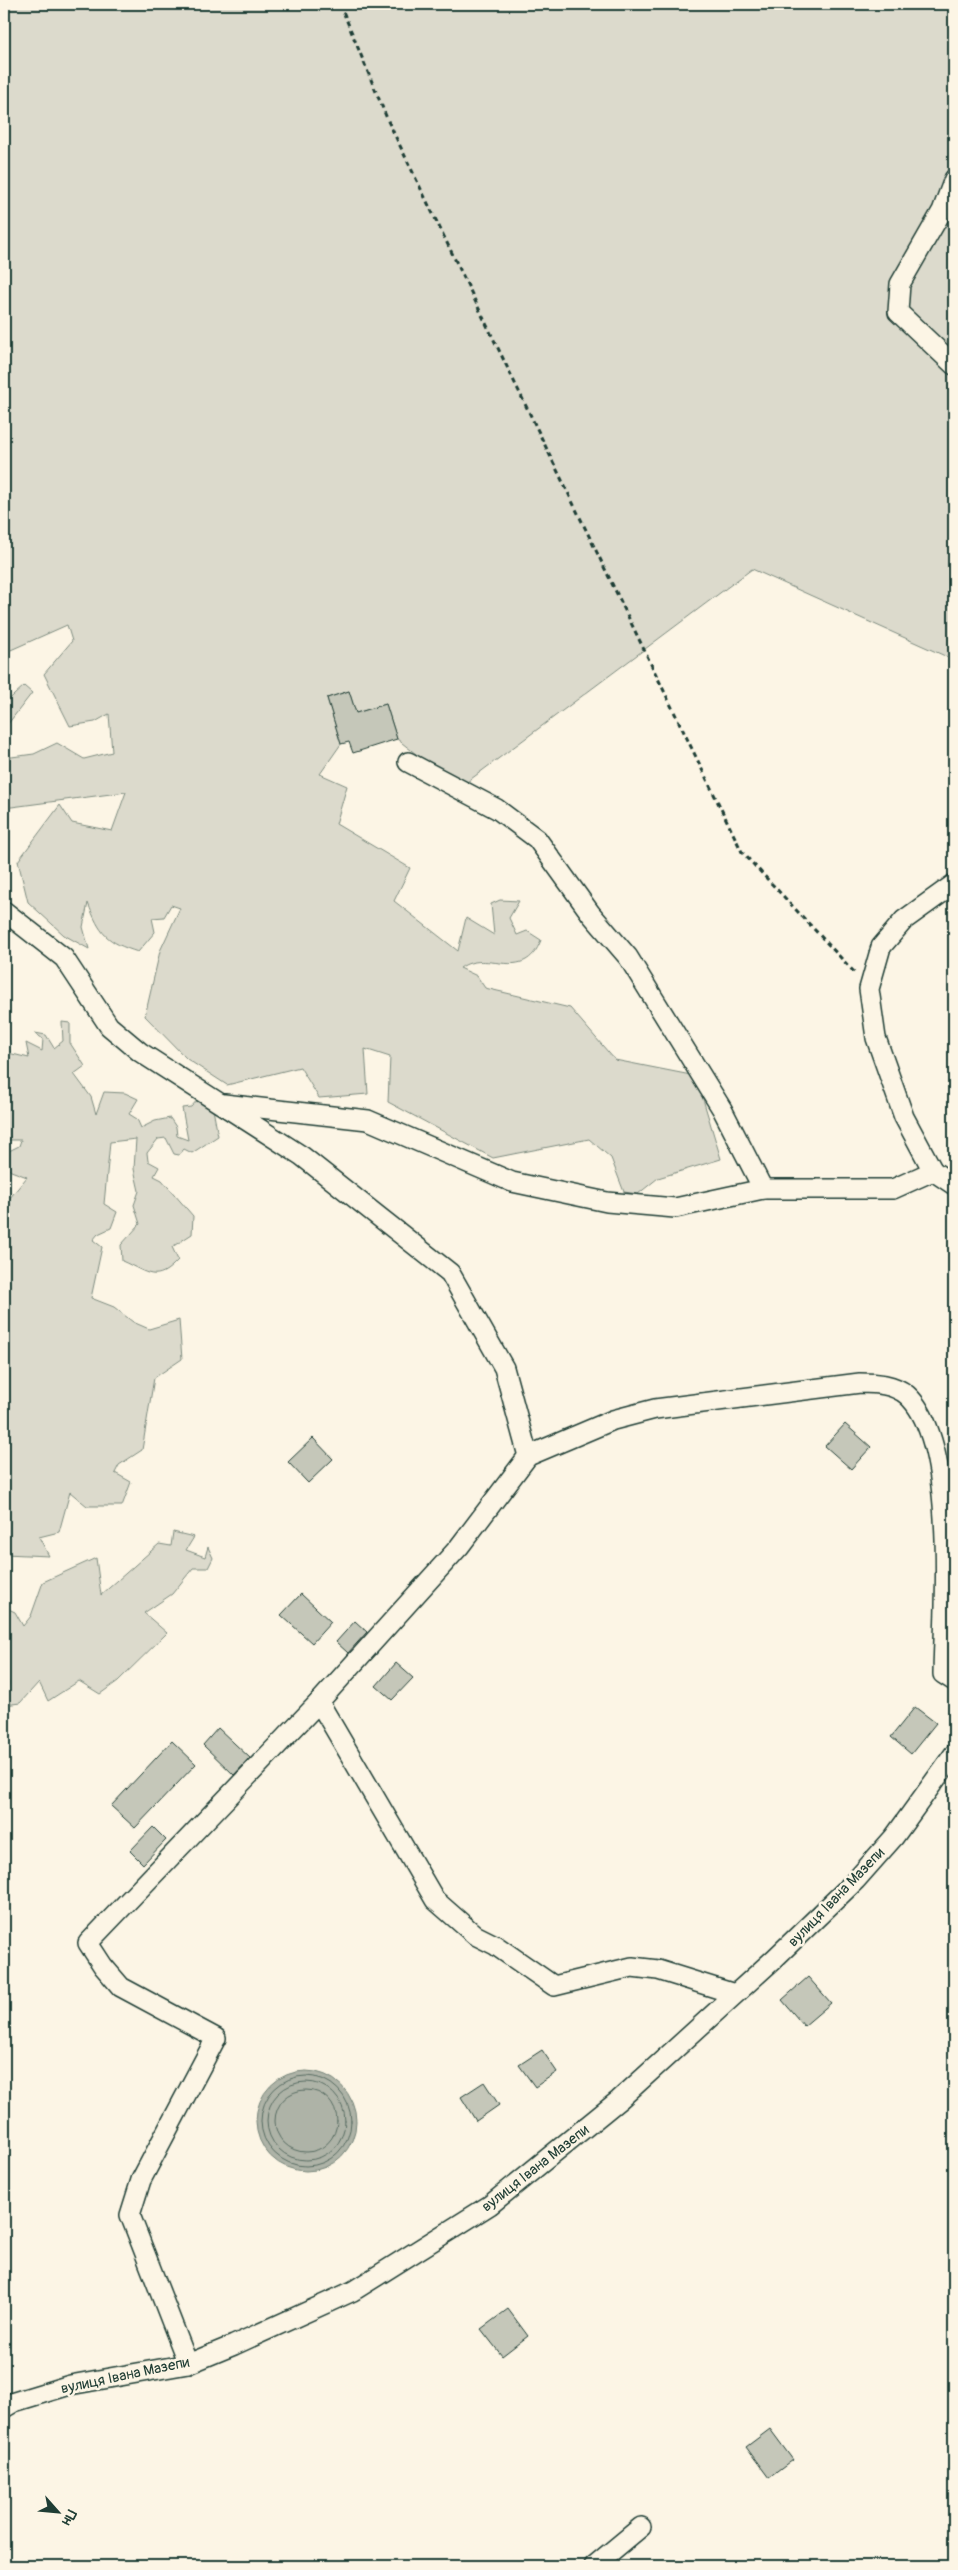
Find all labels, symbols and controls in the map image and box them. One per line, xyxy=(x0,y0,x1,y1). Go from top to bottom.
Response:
street label: вулиця Івана Мазепи xyxy=(784,1843,889,1951)
street label: вулиця Івана Мазепи xyxy=(478,2120,593,2216)
street label: вулиця Івана Мазепи xyxy=(59,2353,191,2398)
north arrow xyxy=(32,2488,82,2538)
text: Пн xyxy=(58,2507,80,2528)

